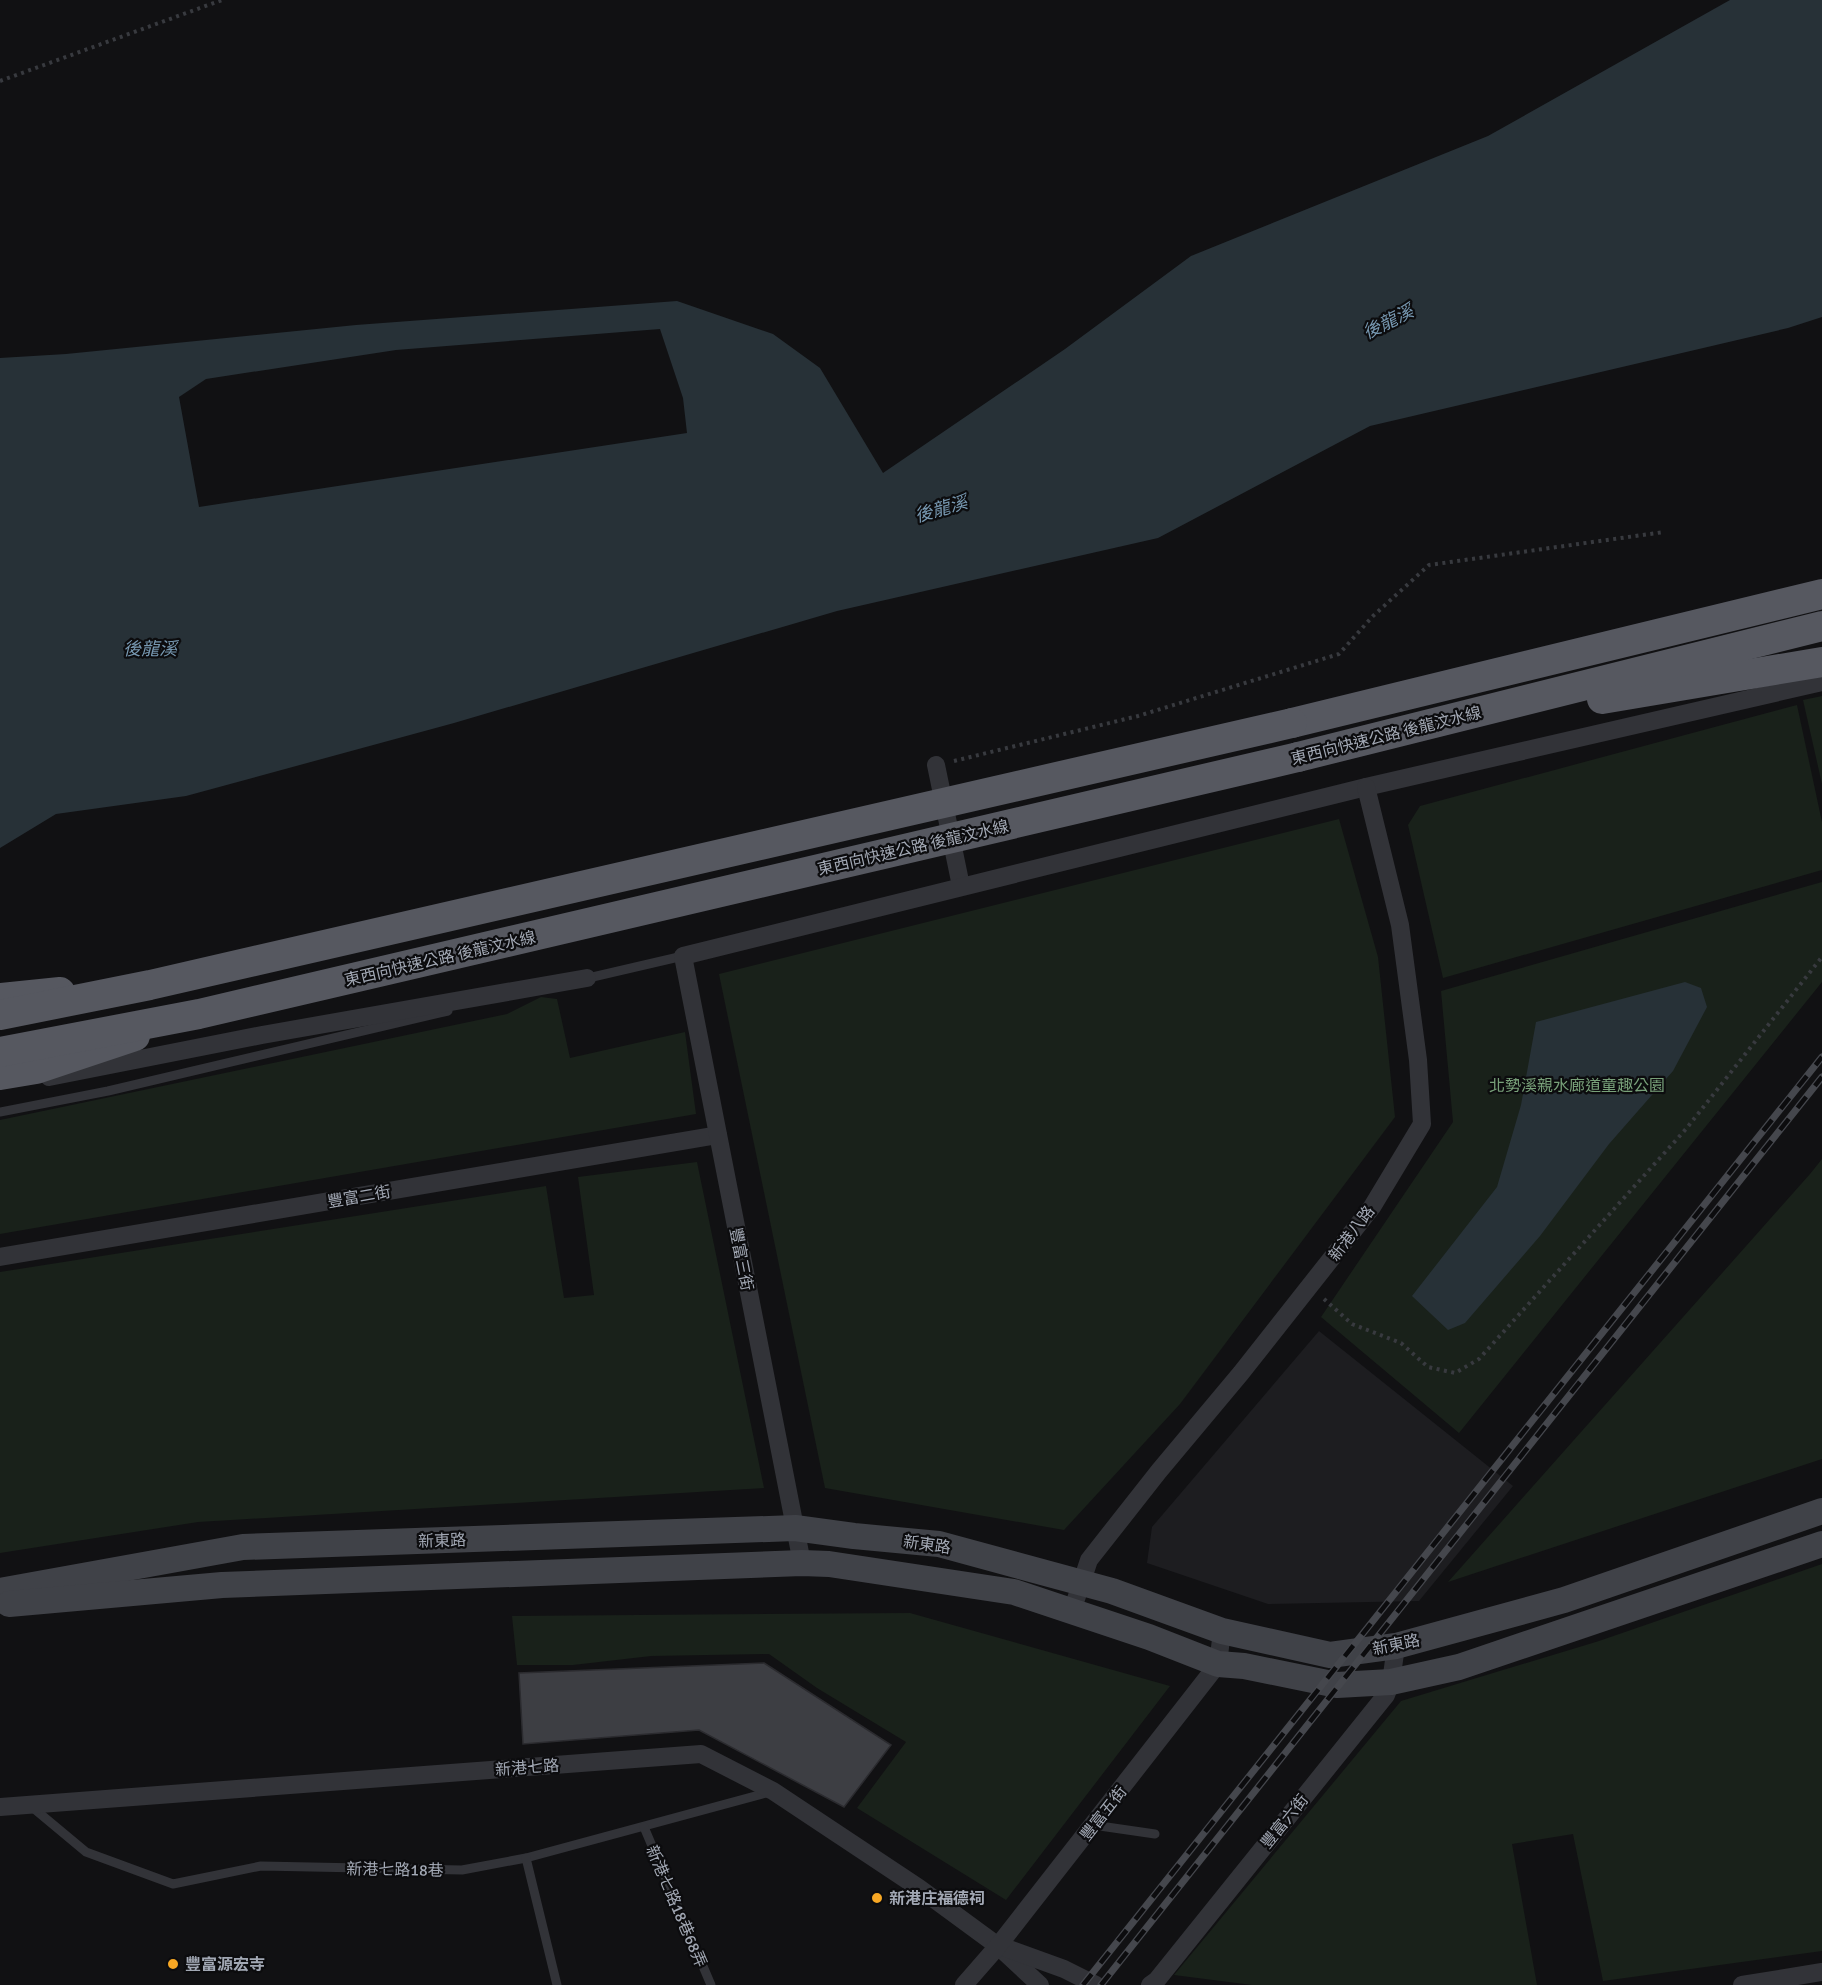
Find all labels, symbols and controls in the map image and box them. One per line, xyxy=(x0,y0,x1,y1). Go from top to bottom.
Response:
water label: 後龍溪 xyxy=(1359,299,1420,344)
water label: 後龍溪 xyxy=(912,490,973,527)
water label: 後龍溪 xyxy=(123,638,180,660)
street label: 東西向快速公路 後龍汶水線 xyxy=(1289,703,1484,769)
street label: 東西向快速公路 後龍汶水線 xyxy=(816,816,1011,880)
street label: 東西向快速公路 後龍汶水線 xyxy=(343,927,538,991)
park label: 北勢溪親水廊道童趣公園 xyxy=(1489,1076,1665,1096)
street label: 豐富二街 xyxy=(326,1182,392,1212)
street label: 新港八路 xyxy=(1325,1202,1379,1265)
street label: 豐富三街 xyxy=(725,1226,757,1293)
street label: 新東路 xyxy=(418,1530,466,1552)
street label: 新東路 xyxy=(902,1532,952,1558)
street label: 新東路 xyxy=(1371,1630,1422,1660)
street label: 新港七路 xyxy=(494,1756,560,1780)
street label: 豐富五街 xyxy=(1076,1782,1131,1845)
street label: 豐富六街 xyxy=(1257,1790,1313,1853)
street label: 新港七路18巷68弄 xyxy=(641,1842,711,1970)
street label: 新港七路18巷 xyxy=(346,1859,444,1881)
place label: 新港庄福德祠 xyxy=(889,1889,985,1909)
marker: 新港庄福德祠 xyxy=(870,1891,884,1905)
place label: 豐富源宏寺 xyxy=(185,1955,265,1975)
marker: 豐富源宏寺 xyxy=(166,1957,180,1971)

